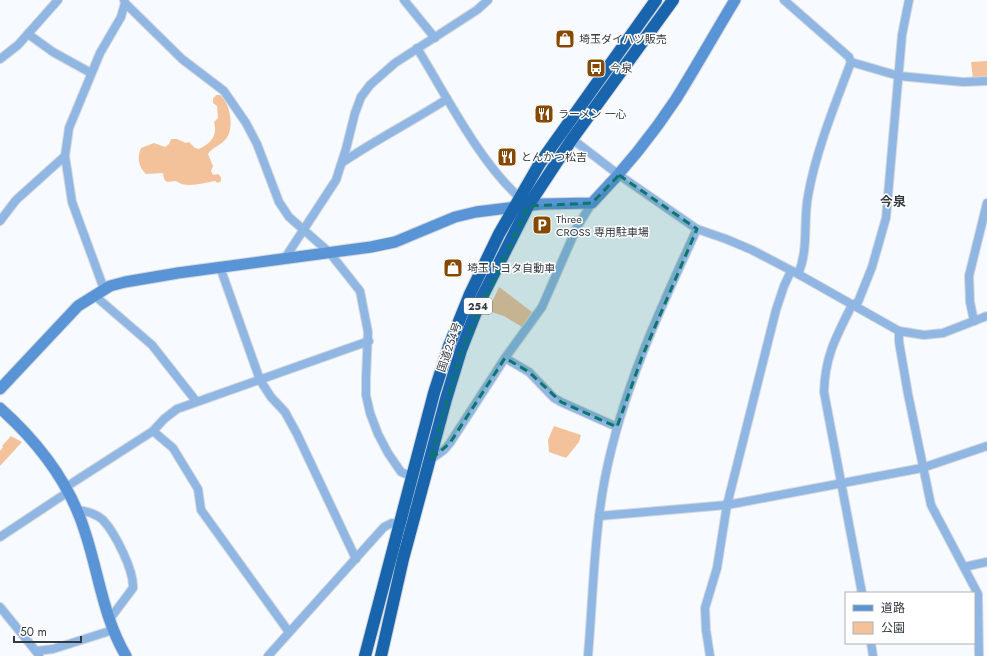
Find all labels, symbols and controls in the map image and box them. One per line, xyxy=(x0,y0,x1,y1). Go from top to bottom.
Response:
shop icon: 埼玉ダイハツ販売 xyxy=(554,28,576,50)
place label: 埼玉ダイハツ販売 xyxy=(579,31,667,47)
bus stop icon: 今泉 xyxy=(585,57,607,79)
place label: 今泉 xyxy=(610,60,633,76)
restaurant icon: ラーメン 一心 xyxy=(533,103,555,125)
place label: ラーメン 一心 xyxy=(558,106,627,122)
restaurant icon: とんかつ松吉 xyxy=(496,146,518,168)
place label: とんかつ松吉 xyxy=(521,149,587,165)
district label: 今泉 xyxy=(880,192,906,211)
place label: Three CROSS 専用駐車場 xyxy=(556,211,649,240)
parking icon: Three CROSS 専用駐車場 xyxy=(531,214,553,236)
shop icon: 埼玉トヨタ自動車 xyxy=(442,257,464,279)
place label: 埼玉トヨタ自動車 xyxy=(467,260,555,276)
road number: 254 xyxy=(464,298,492,314)
street label: 国道254号 xyxy=(433,320,465,374)
legend xyxy=(845,592,975,644)
text: 道路 xyxy=(881,599,905,617)
scale bar xyxy=(14,618,81,644)
text: 公園 xyxy=(881,619,905,637)
text: 50 m xyxy=(20,623,47,641)

